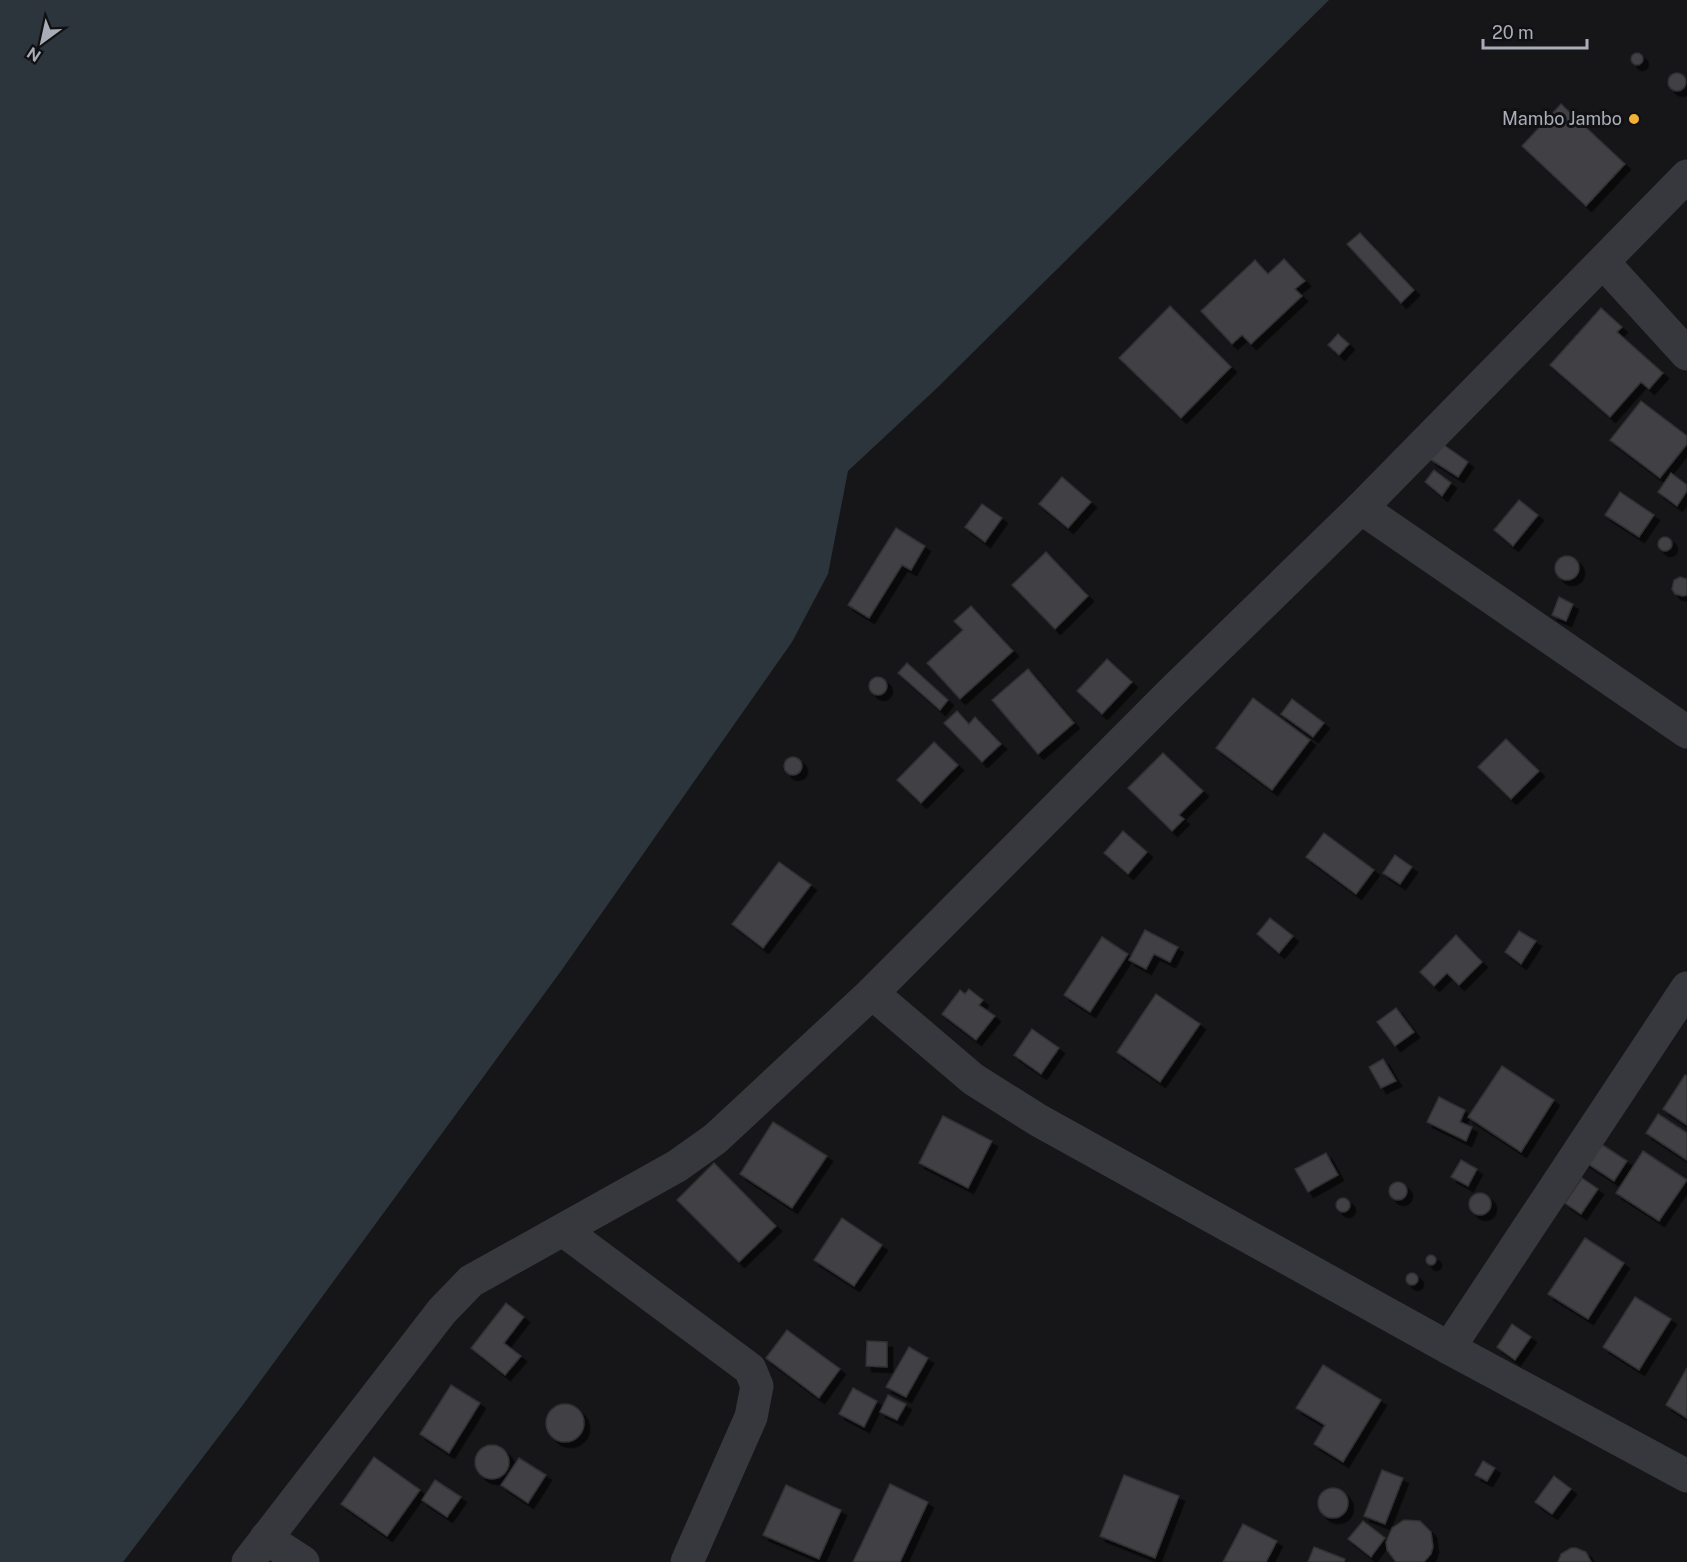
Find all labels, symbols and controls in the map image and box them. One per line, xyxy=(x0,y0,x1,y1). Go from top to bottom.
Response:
north arrow xyxy=(12,12,72,72)
scale bar xyxy=(1483,12,1586,50)
text: 20 m xyxy=(1492,22,1534,43)
text: N xyxy=(24,43,45,66)
place label: Mambo Jambo xyxy=(1502,108,1622,129)
marker: Mambo Jambo xyxy=(1627,112,1641,126)

